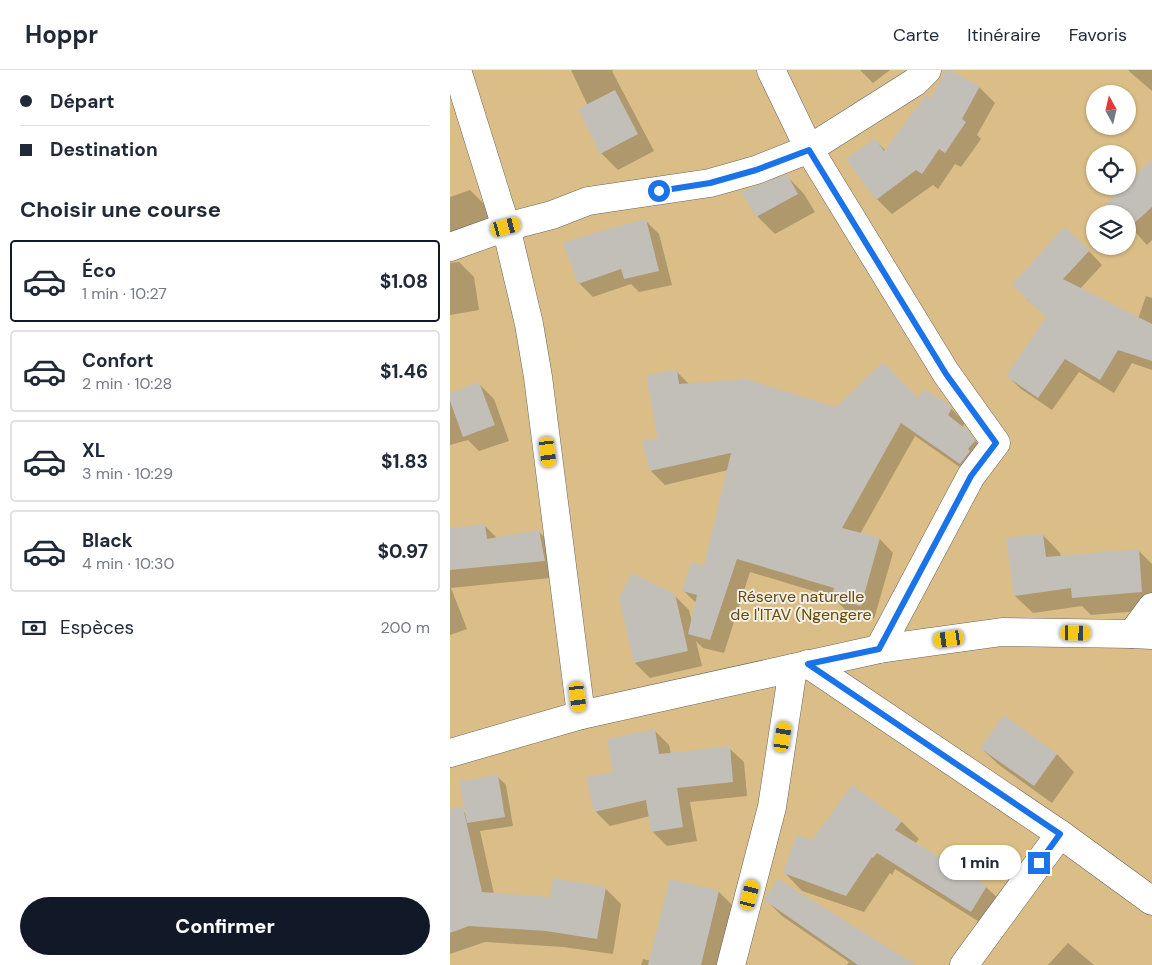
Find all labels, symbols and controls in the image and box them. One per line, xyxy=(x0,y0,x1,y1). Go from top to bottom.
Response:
text: Hoppr xyxy=(25,19,98,50)
text: Carte xyxy=(893,23,939,47)
text: Itinéraire xyxy=(967,23,1041,47)
text: Favoris xyxy=(1069,23,1127,47)
north arrow xyxy=(1086,85,1136,135)
map controls xyxy=(1086,85,1136,255)
text: Départ xyxy=(50,89,114,114)
text: Destination xyxy=(50,137,158,162)
button: locate xyxy=(1086,145,1136,195)
route start xyxy=(648,180,670,202)
text: Choisir une course xyxy=(20,195,221,224)
button: layers xyxy=(1086,205,1136,255)
car xyxy=(489,216,522,238)
text: Éco xyxy=(82,258,116,283)
icon: car xyxy=(22,259,67,304)
text: $1.08 xyxy=(380,269,428,294)
text: 1 min · 10:27 xyxy=(82,283,167,304)
text: Confort xyxy=(82,348,154,373)
icon: car xyxy=(22,349,67,394)
text: $1.46 xyxy=(380,359,428,384)
text: 2 min · 10:28 xyxy=(82,373,172,394)
car xyxy=(538,436,557,468)
text: XL xyxy=(82,438,105,463)
icon: car xyxy=(22,439,67,484)
text: $1.83 xyxy=(381,449,428,474)
text: 3 min · 10:29 xyxy=(82,463,173,484)
text: Black xyxy=(82,528,133,553)
icon: car xyxy=(22,529,67,574)
text: $0.97 xyxy=(377,539,428,564)
text: 4 min · 10:30 xyxy=(82,553,175,574)
park label: Réserve naturelle de l'ITAV (Ngengere xyxy=(730,586,872,625)
icon: cash xyxy=(20,614,48,642)
text: Espèces xyxy=(60,615,134,640)
text: 200 m xyxy=(381,617,430,638)
car xyxy=(1060,625,1091,641)
car xyxy=(933,629,964,649)
car xyxy=(568,681,587,713)
car xyxy=(773,721,792,753)
callout: 1 min xyxy=(939,846,1022,880)
text: 1 min xyxy=(960,852,1000,873)
route end xyxy=(1028,852,1050,874)
car xyxy=(739,879,760,911)
button: Confirmer xyxy=(20,897,430,955)

